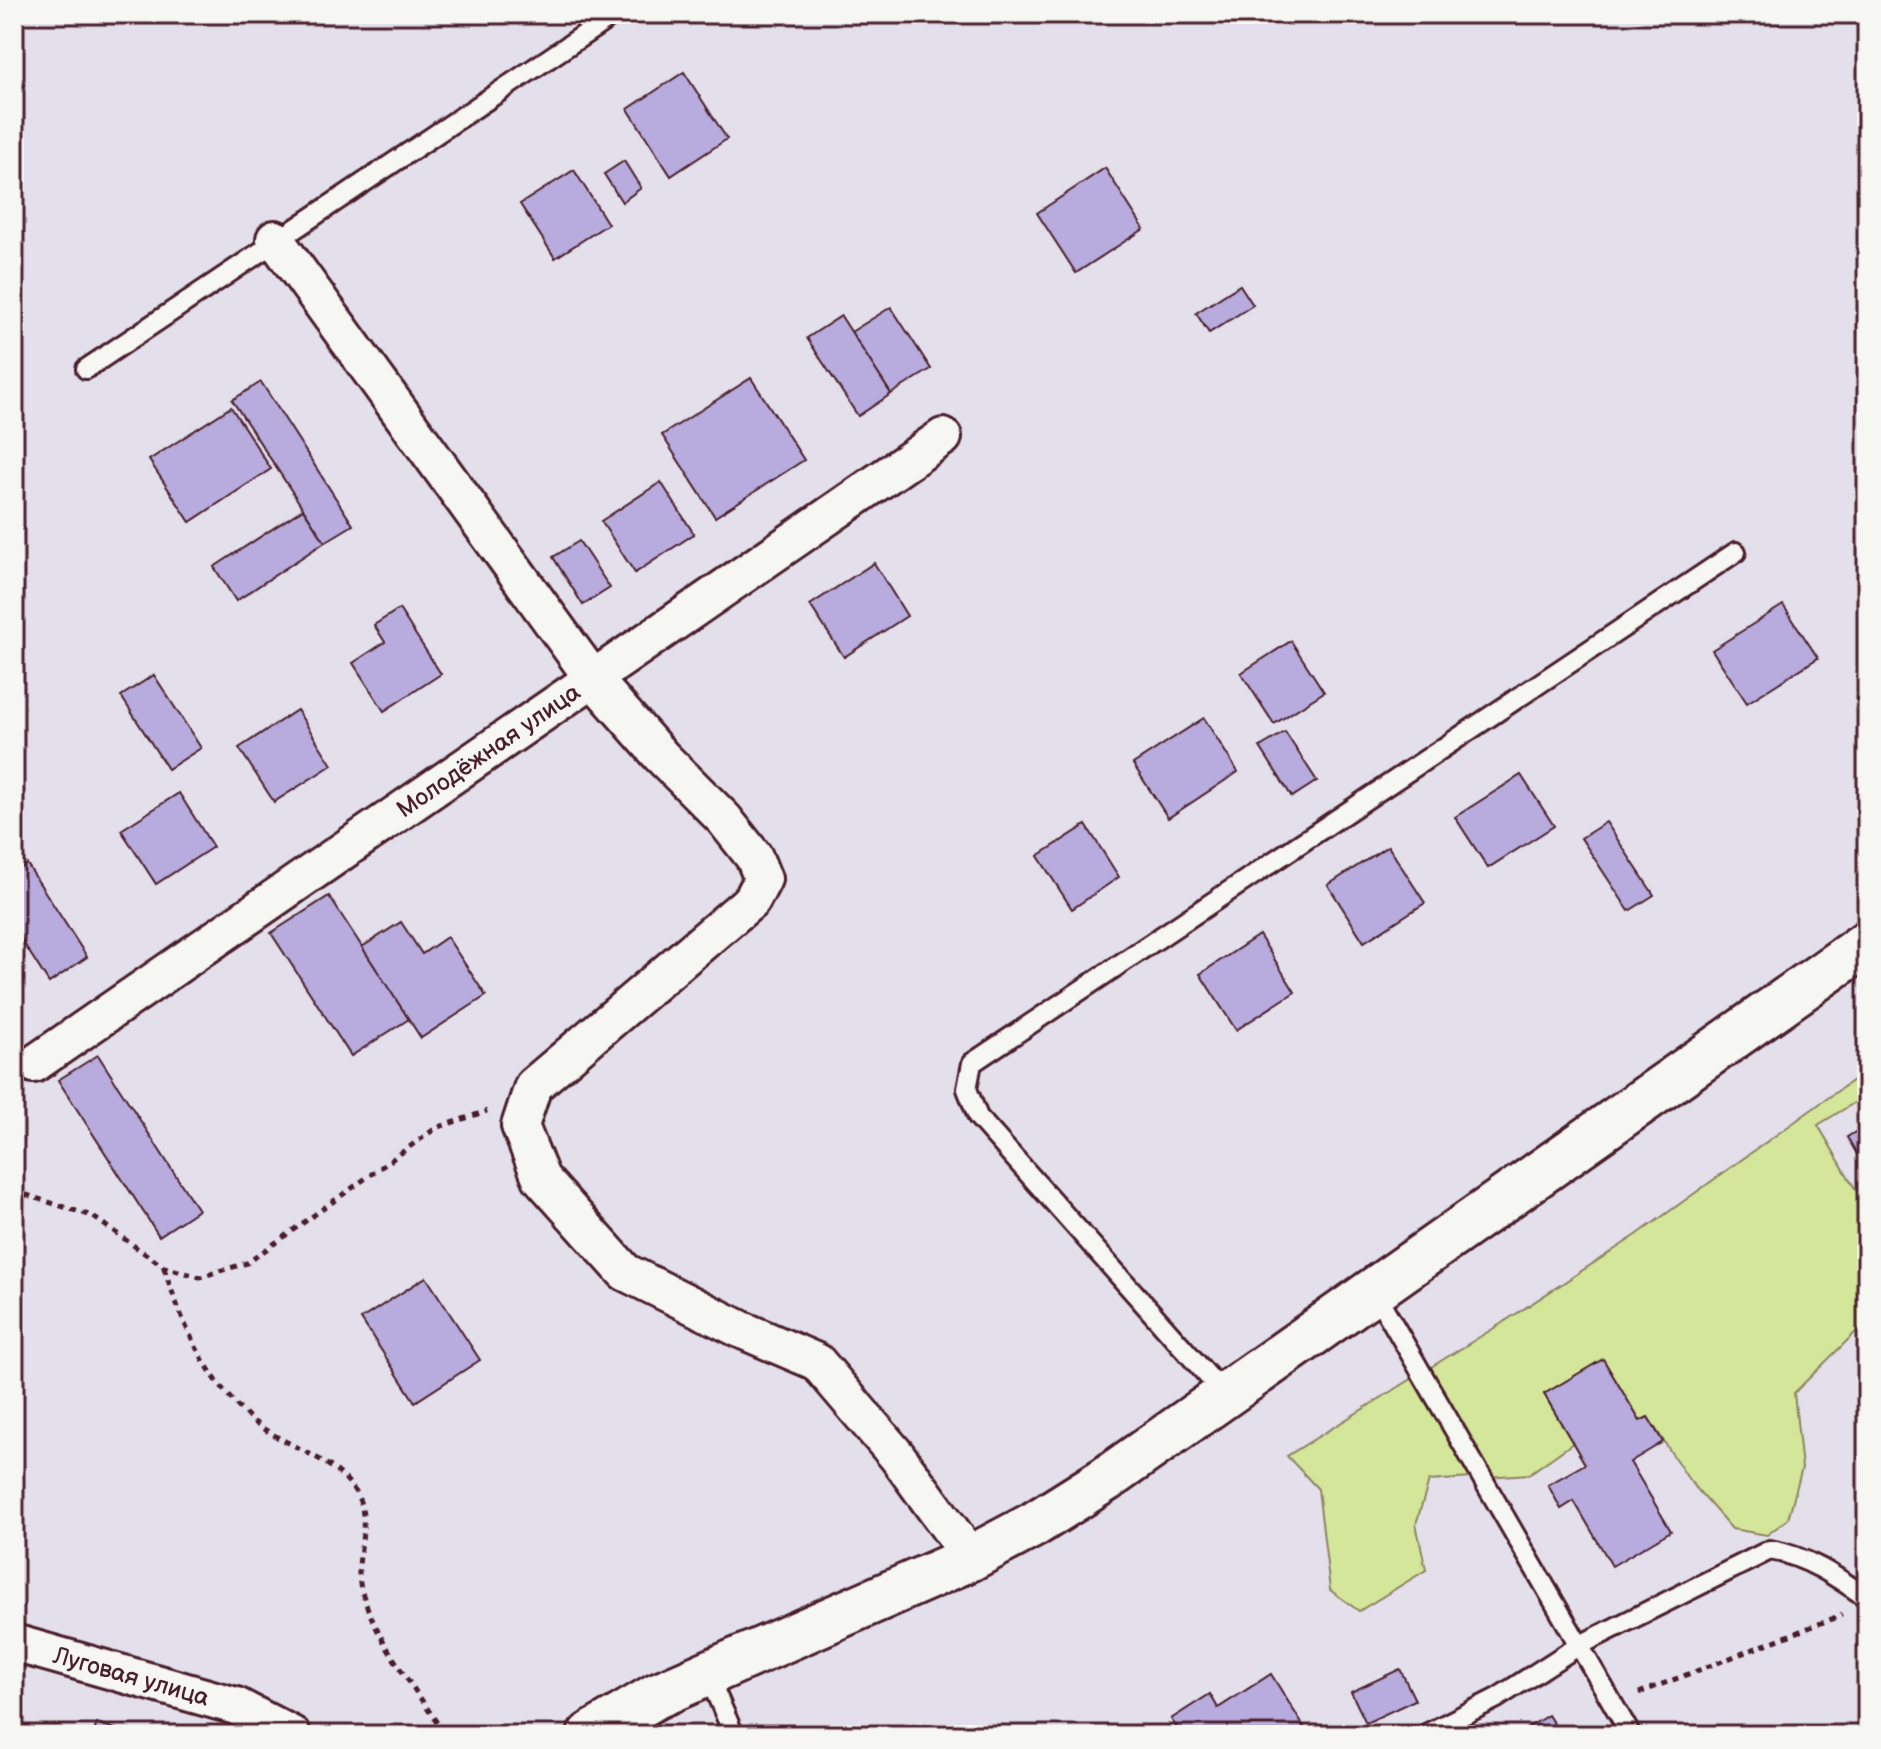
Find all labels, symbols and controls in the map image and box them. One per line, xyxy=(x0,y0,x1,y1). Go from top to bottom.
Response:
street label: Молодёжная улица xyxy=(391,678,586,824)
street label: Луговая улица xyxy=(49,1641,212,1713)

